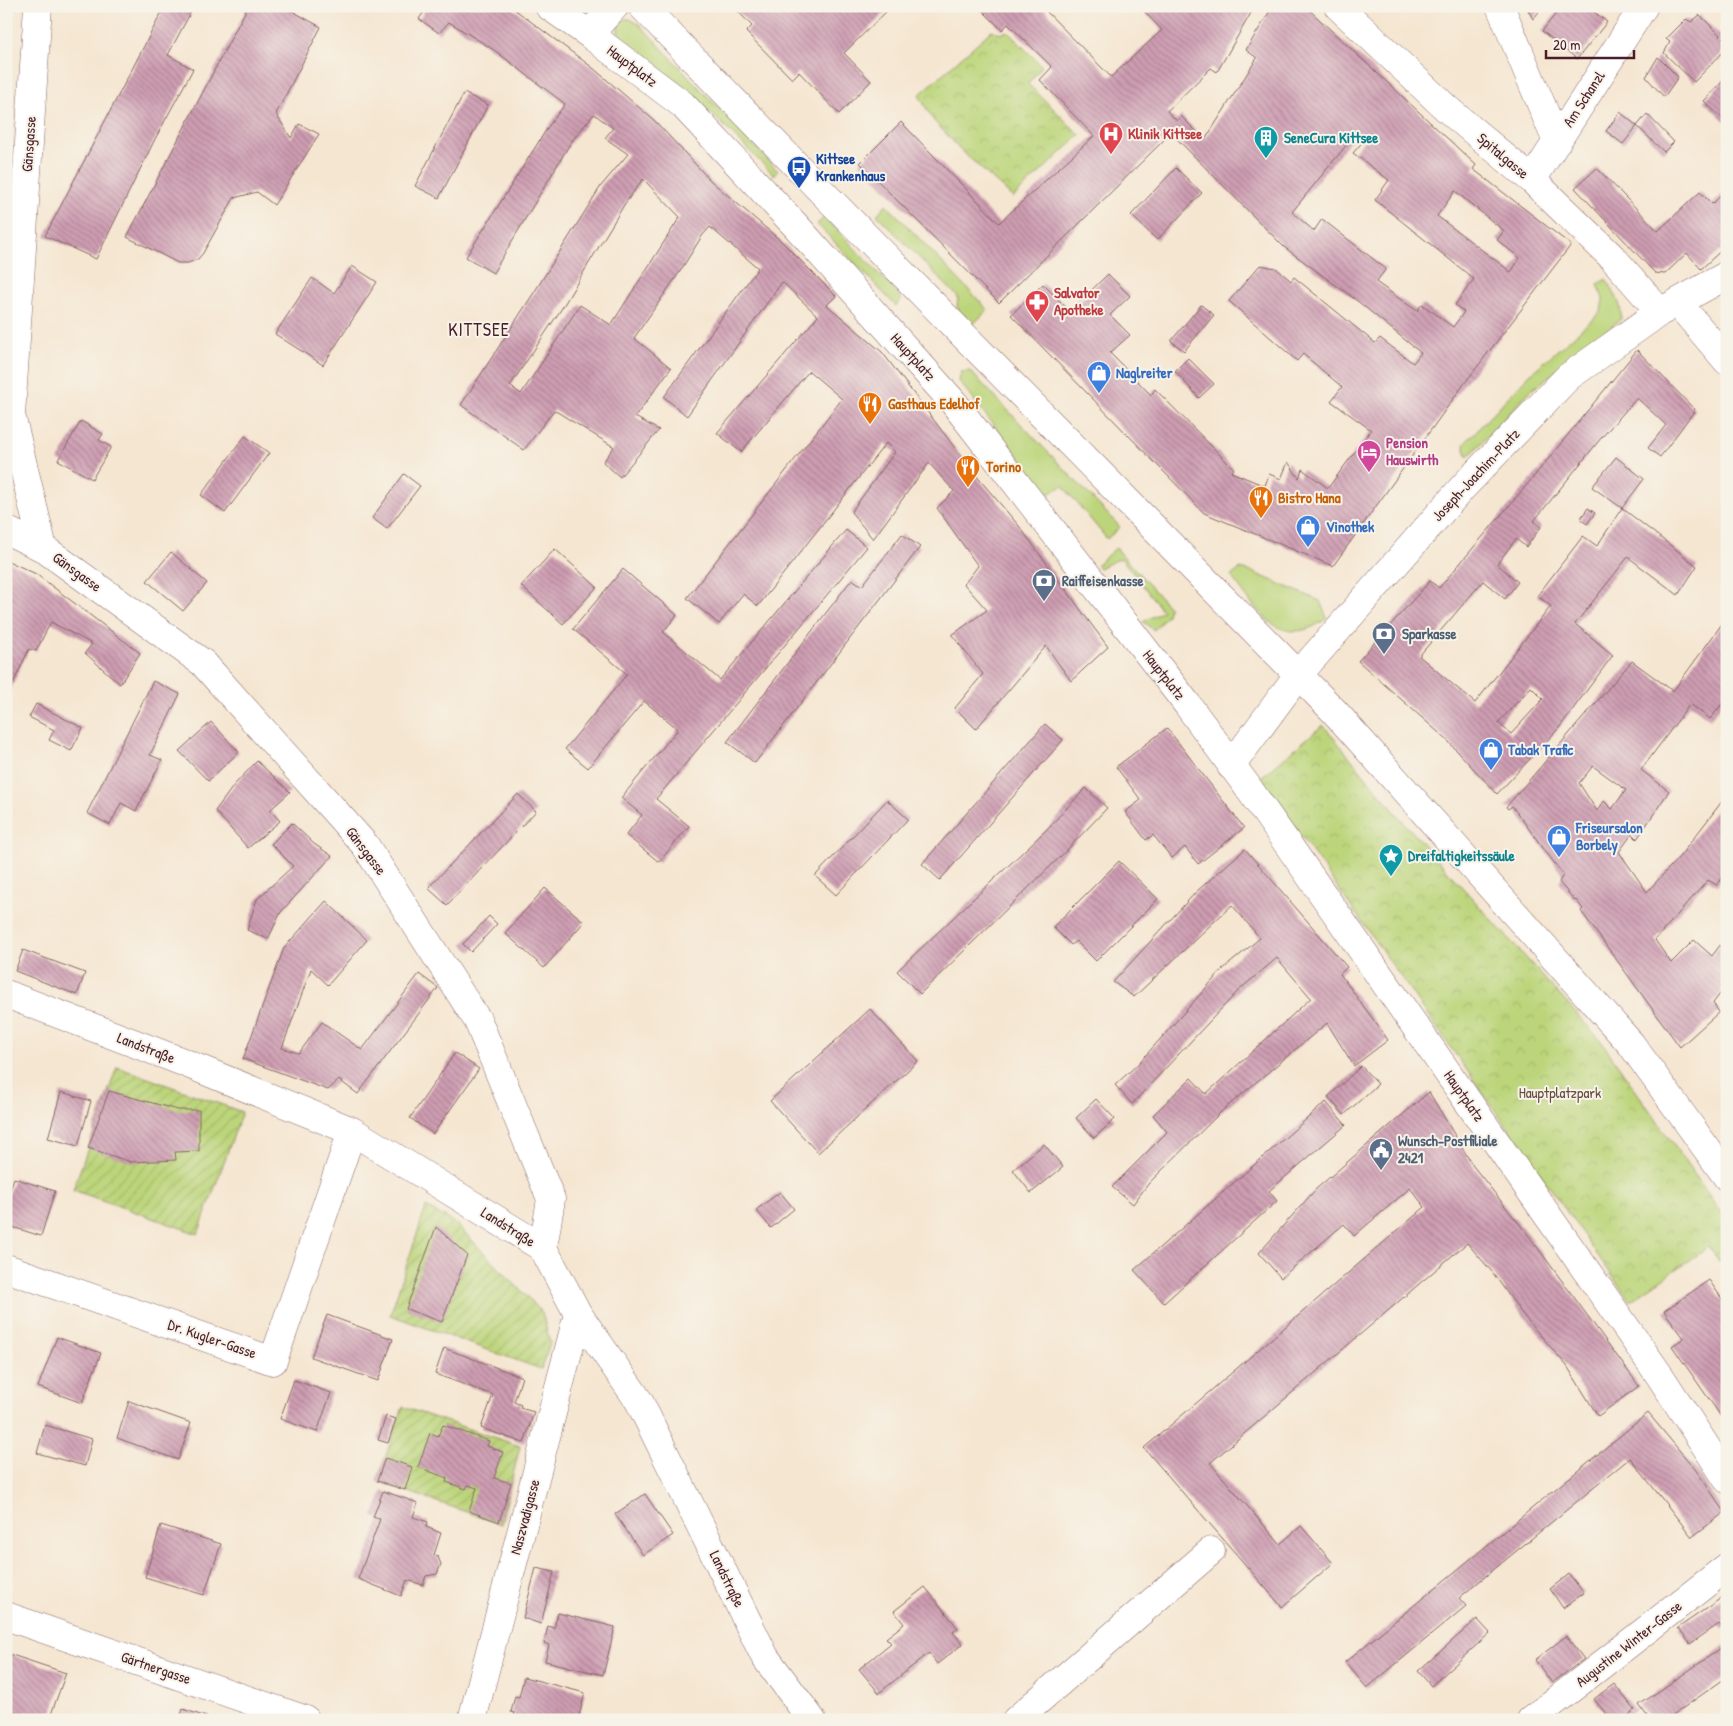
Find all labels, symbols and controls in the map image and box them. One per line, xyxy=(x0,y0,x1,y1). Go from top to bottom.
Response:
scale bar xyxy=(1546,28,1633,60)
text: 20 m xyxy=(1553,34,1580,55)
street label: Hauptplatz xyxy=(603,40,662,92)
street label: Am Schanzl xyxy=(1558,67,1610,131)
street label: Gänsgasse xyxy=(16,115,41,172)
hospital icon: Klinik Kittsee xyxy=(1098,121,1124,155)
place label: Klinik Kittsee xyxy=(1128,123,1202,144)
building icon: SeneCura Kittsee xyxy=(1253,125,1279,159)
place label: SeneCura Kittsee xyxy=(1284,127,1378,148)
street label: Spitalgasse xyxy=(1473,128,1534,184)
place label: Kittsee Krankenhaus xyxy=(816,148,885,186)
bus stop icon: Kittsee Krankenhaus xyxy=(786,155,812,189)
place label: Salvator Apotheke xyxy=(1054,282,1103,321)
pharmacy icon: Salvator Apotheke xyxy=(1024,289,1050,323)
district label: KITTSEE xyxy=(448,317,510,342)
street label: Hauptplatz xyxy=(886,328,941,386)
shop icon: Naglreiter xyxy=(1086,360,1112,394)
place label: Naglreiter xyxy=(1116,362,1173,384)
restaurant icon: Gasthaus Edelhof xyxy=(857,391,883,425)
place label: Gasthaus Edelhof xyxy=(888,393,980,414)
street label: Joseph-Joachim-Platz xyxy=(1427,423,1525,526)
place label: Pension Hauswirth xyxy=(1386,432,1439,470)
hotel icon: Pension Hauswirth xyxy=(1356,439,1382,473)
restaurant icon: Torino xyxy=(955,454,981,488)
place label: Torino xyxy=(985,456,1021,477)
restaurant icon: Bistro Hana xyxy=(1248,485,1274,519)
place label: Bistro Hana xyxy=(1278,487,1341,508)
shop icon: Vinothek xyxy=(1295,514,1321,548)
place label: Vinothek xyxy=(1326,516,1375,537)
street label: Gänsgasse xyxy=(49,547,106,596)
bank icon: Raiffeisenkasse xyxy=(1031,568,1057,602)
place label: Raiffeisenkasse xyxy=(1062,570,1143,591)
bank icon: Sparkasse xyxy=(1371,621,1397,655)
place label: Sparkasse xyxy=(1402,623,1457,645)
street label: Hauptplatz xyxy=(1138,645,1191,705)
shop icon: Tabak Trafic xyxy=(1478,737,1504,771)
place label: Tabak Trafic xyxy=(1507,739,1574,760)
place label: Friseursalon Borbely xyxy=(1575,817,1643,856)
street label: Gänsgasse xyxy=(341,822,392,879)
shop icon: Friseursalon Borbely xyxy=(1546,824,1572,858)
place icon: Dreifaltigkeitssäule xyxy=(1378,843,1404,877)
place label: Dreifaltigkeitssäule xyxy=(1408,845,1515,867)
street label: Landstraße xyxy=(114,1027,178,1068)
street label: Hauptplatz xyxy=(1439,1066,1490,1126)
park label: Hauptplatzpark xyxy=(1519,1082,1601,1103)
place label: Wunsch-Postfiliale 2421 xyxy=(1398,1130,1497,1168)
public building icon: Wunsch-Postfiliale 2421 xyxy=(1368,1137,1394,1171)
street label: Landstraße xyxy=(477,1202,540,1252)
street label: Dr. Kugler-Gasse xyxy=(165,1314,259,1364)
street label: Naszvadigasse xyxy=(504,1477,545,1557)
street label: Landstraße xyxy=(705,1547,750,1611)
street label: Augustine Winter-Gasse xyxy=(1571,1595,1686,1692)
street label: Gärtnergasse xyxy=(118,1646,194,1689)

